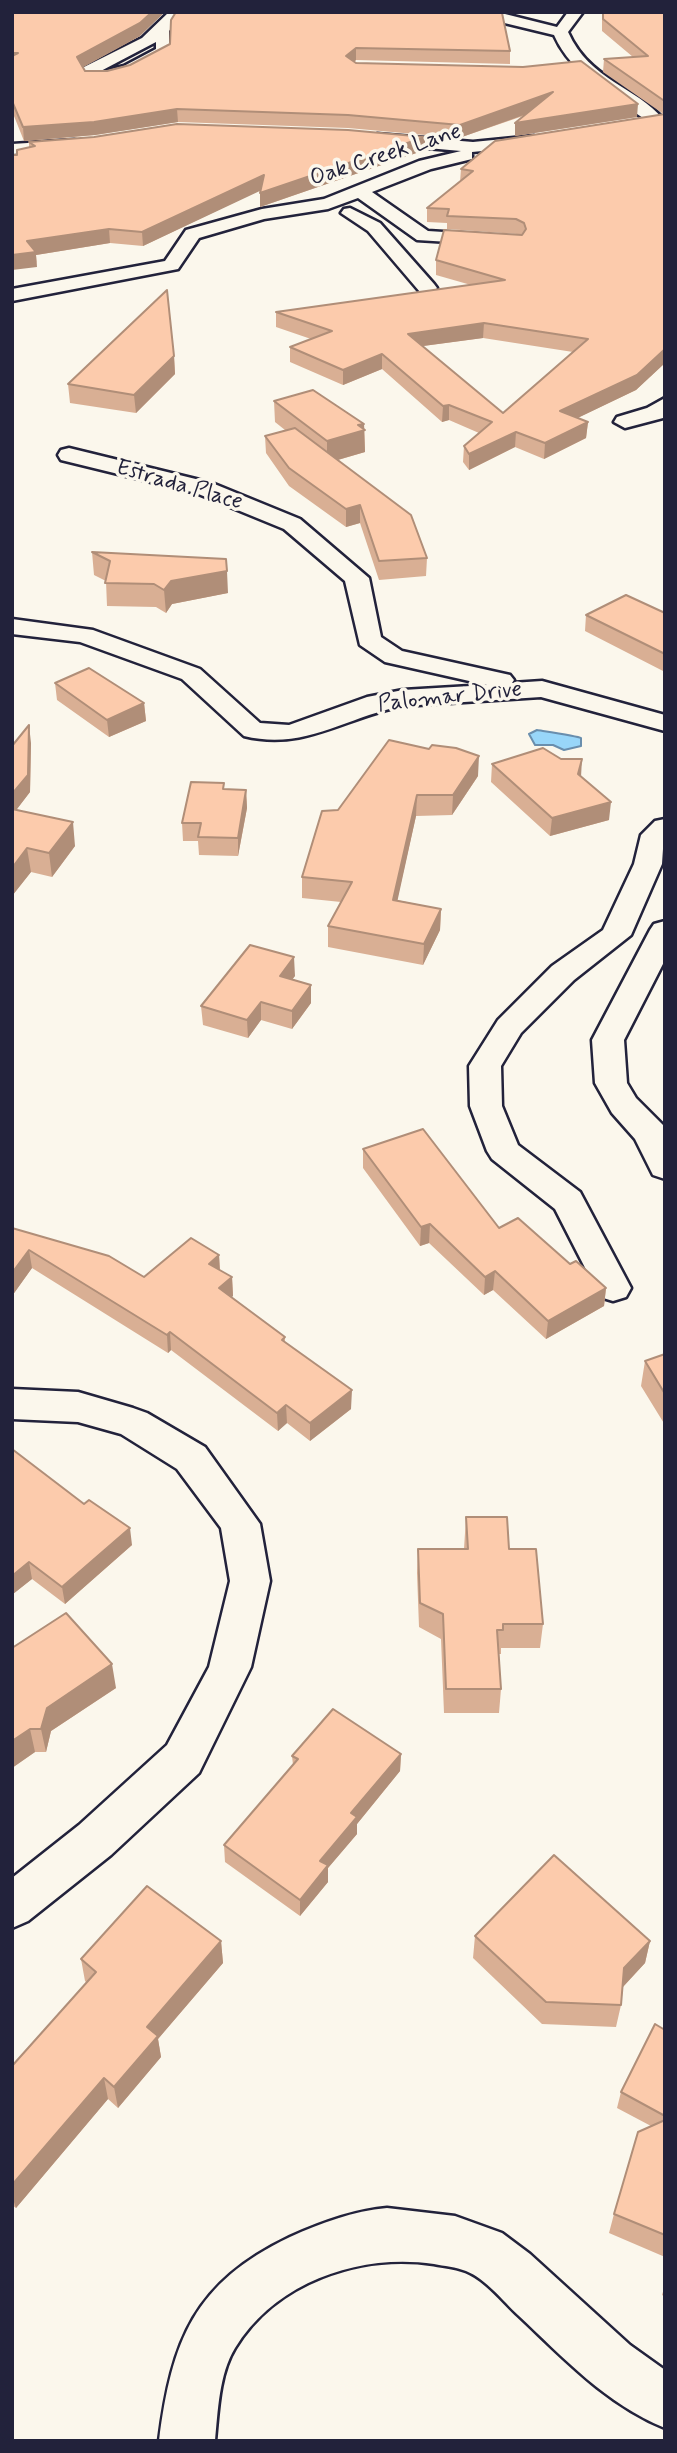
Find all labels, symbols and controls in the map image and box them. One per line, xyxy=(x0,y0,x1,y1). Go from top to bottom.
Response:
street label: Oak Creek Lane xyxy=(307,119,465,193)
street label: Estrada Place xyxy=(112,455,246,517)
street label: Palomar Drive xyxy=(376,677,524,719)

